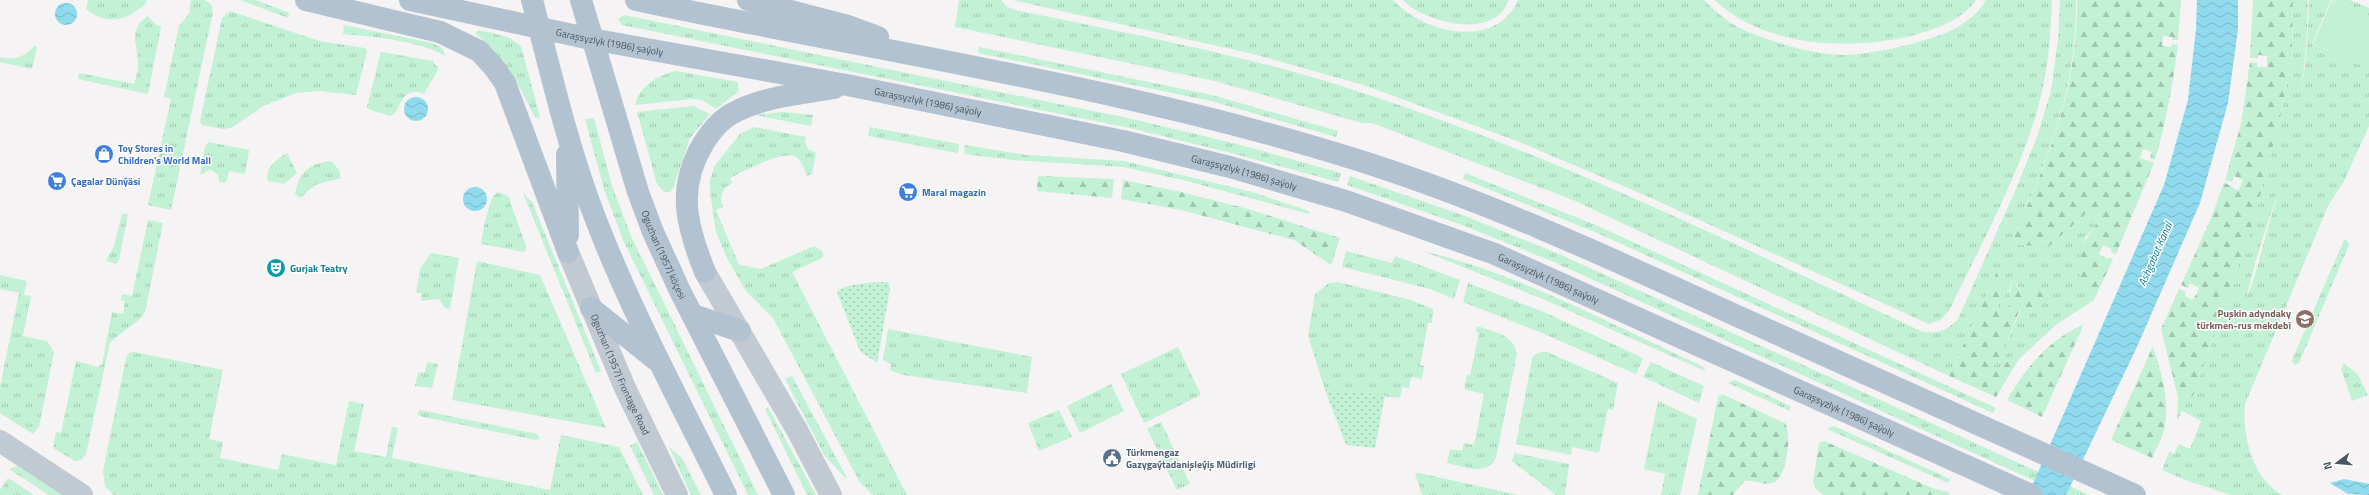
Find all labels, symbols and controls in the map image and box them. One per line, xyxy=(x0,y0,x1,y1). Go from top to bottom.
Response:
street label: Garaşsyzlyk (1986) şaýoly xyxy=(554,25,665,60)
street label: Garaşsyzlyk (1986) şaýoly xyxy=(873,84,983,120)
place label: Toy Stores in Children's World Mall xyxy=(118,141,211,168)
shop icon: Toy Stores in Children's World Mall xyxy=(93,143,115,165)
street label: Garaşsyzlyk (1986) şaýoly xyxy=(1190,151,1299,194)
supermarket icon: Çagalar Dünýäsi xyxy=(46,170,68,192)
place label: Çagalar Dünýäsi xyxy=(71,174,140,189)
supermarket icon: Maral magazin xyxy=(897,181,919,203)
place label: Maral magazin xyxy=(922,185,986,200)
street label: Oguzhan (1957) köçesi xyxy=(637,208,690,302)
water label: Ashgabat Kanal xyxy=(2134,218,2177,288)
street label: Garaşsyzlyk (1986) şaýoly xyxy=(1496,249,1602,308)
theatre icon: Gurjak Teatry xyxy=(265,257,287,279)
place label: Gurjak Teatry xyxy=(290,261,348,276)
place label: Puşkin adyndaky türkmen-rus mekdebi xyxy=(2197,306,2291,333)
school or university icon: Puşkin adyndaky türkmen-rus mekdebi xyxy=(2294,308,2316,330)
street label: Oguzhan (1957) Frontage Road xyxy=(587,311,654,437)
street label: Garaşsyzlyk (1986) şaýoly xyxy=(1791,382,1897,441)
north arrow xyxy=(2317,443,2357,483)
place label: Türkmengaz Gazygaýtadanişleýiş Müdirligi xyxy=(1126,445,1256,472)
public building icon: Türkmengaz Gazygaýtadanişleýiş Müdirligi xyxy=(1101,447,1123,469)
text: N xyxy=(2319,460,2336,472)

